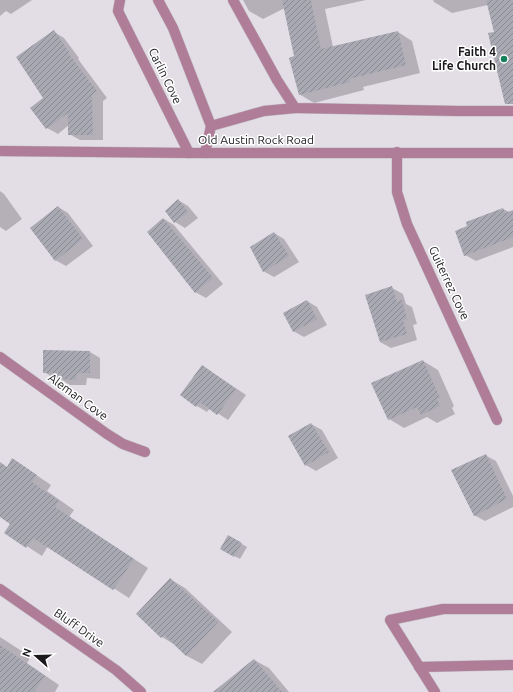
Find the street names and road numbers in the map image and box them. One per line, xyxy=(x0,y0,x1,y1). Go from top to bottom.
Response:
street label: Carlin Cove xyxy=(146,46,185,106)
street label: Old Austin Rock Road xyxy=(198,133,314,146)
street label: Guiterrez Cove xyxy=(427,244,472,322)
street label: Aleman Cove xyxy=(46,371,111,423)
street label: Bluff Drive xyxy=(52,606,107,650)

